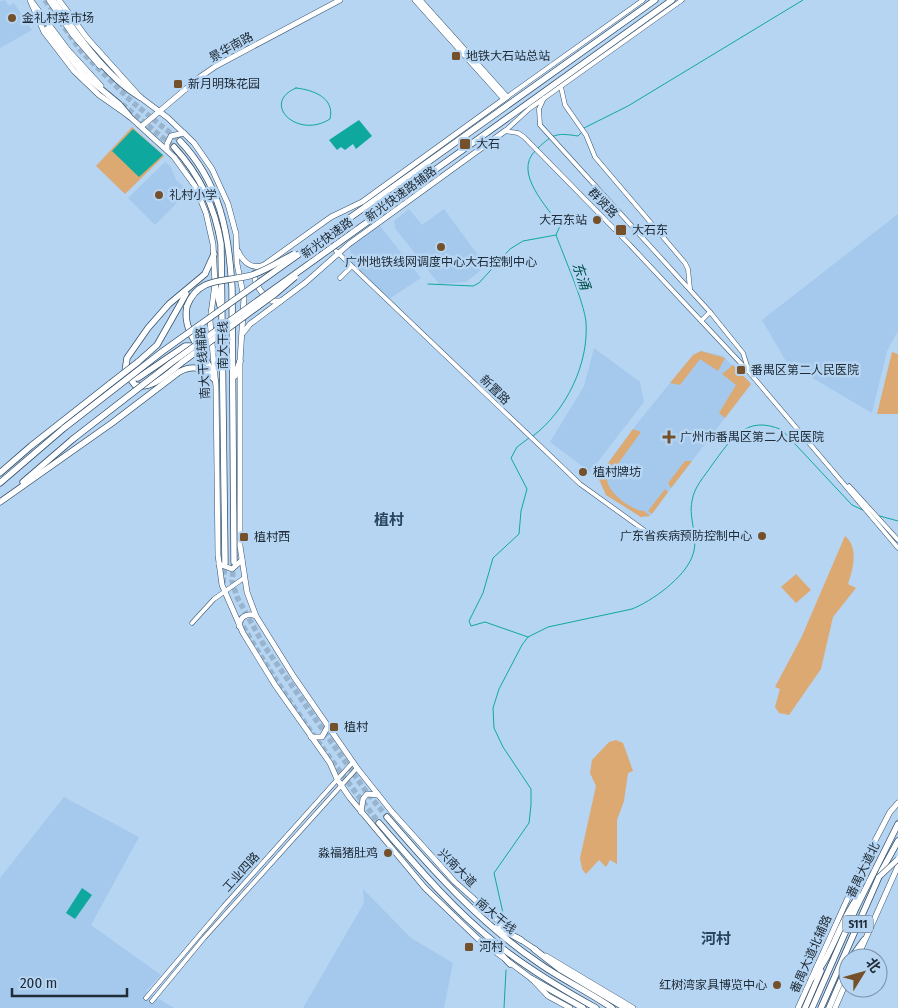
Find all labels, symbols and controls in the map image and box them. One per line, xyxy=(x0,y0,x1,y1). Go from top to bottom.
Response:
place label: 金礼村菜市场 xyxy=(22,11,94,25)
marker: 金礼村菜市场 xyxy=(6,12,18,24)
street label: 景华南路 xyxy=(207,29,255,65)
place label: 地铁大石站总站 xyxy=(466,49,550,63)
marker: 地铁大石站总站 xyxy=(450,50,462,62)
place label: 新月明珠花园 xyxy=(188,77,260,91)
marker: 新月明珠花园 xyxy=(172,78,184,90)
marker: 大石 xyxy=(458,137,472,151)
place label: 大石 xyxy=(476,137,500,151)
street label: 新光快速路辅路 xyxy=(363,164,439,224)
street label: 群贤路 xyxy=(585,185,621,221)
place label: 礼村小学 xyxy=(169,188,217,202)
marker: 礼村小学 xyxy=(153,189,165,201)
place label: 大石东站 xyxy=(539,213,587,227)
marker: 大石东站 xyxy=(591,214,603,226)
street label: 新光快速路 xyxy=(299,215,355,261)
marker: 大石东 xyxy=(614,223,628,237)
place label: 大石东 xyxy=(632,223,668,237)
marker: 广州地铁线网调度中心大石控制中心 xyxy=(435,241,447,253)
place label: 广州地铁线网调度中心大石控制中心 xyxy=(345,255,537,269)
water label: 东涌 xyxy=(568,260,594,294)
street label: 南大干线 xyxy=(216,321,230,369)
street label: 南大干线辅路 xyxy=(194,327,212,399)
place label: 番禺区第二人民医院 xyxy=(751,363,859,377)
marker: 番禺区第二人民医院 xyxy=(735,364,747,376)
street label: 新置路 xyxy=(477,372,513,408)
marker: 广州市番禺区第二人民医院 xyxy=(662,430,676,444)
place label: 广州市番禺区第二人民医院 xyxy=(680,430,824,444)
place label: 植村牌坊 xyxy=(593,465,641,479)
marker: 植村牌坊 xyxy=(577,466,589,478)
district label: 植村 xyxy=(374,511,404,529)
place label: 广东省疾病预防控制中心 xyxy=(620,529,752,543)
place label: 植村西 xyxy=(254,530,290,544)
marker: 广东省疾病预防控制中心 xyxy=(756,530,768,542)
marker: 植村西 xyxy=(238,531,250,543)
place label: 植村 xyxy=(344,720,369,734)
marker: 植村 xyxy=(328,721,340,733)
street label: 番禺大道北 xyxy=(844,840,882,900)
place label: 淼福猪肚鸡 xyxy=(318,846,378,860)
street label: 兴南大道 xyxy=(435,846,479,890)
marker: 淼福猪肚鸡 xyxy=(382,847,394,859)
street label: 工业四路 xyxy=(220,849,262,895)
street label: 南大干线 xyxy=(473,895,519,937)
street label: 番禺大道北辅路 xyxy=(788,913,834,995)
road number: S111 xyxy=(843,916,873,932)
district label: 河村 xyxy=(701,930,731,948)
place label: 河村 xyxy=(479,940,504,954)
marker: 河村 xyxy=(463,941,475,953)
north arrow xyxy=(838,948,888,998)
text: 北 xyxy=(862,955,884,976)
scale bar xyxy=(12,966,128,998)
text: 200 m xyxy=(20,974,57,992)
place label: 红树湾家具博览中心 xyxy=(659,978,767,992)
marker: 红树湾家具博览中心 xyxy=(771,979,783,991)

